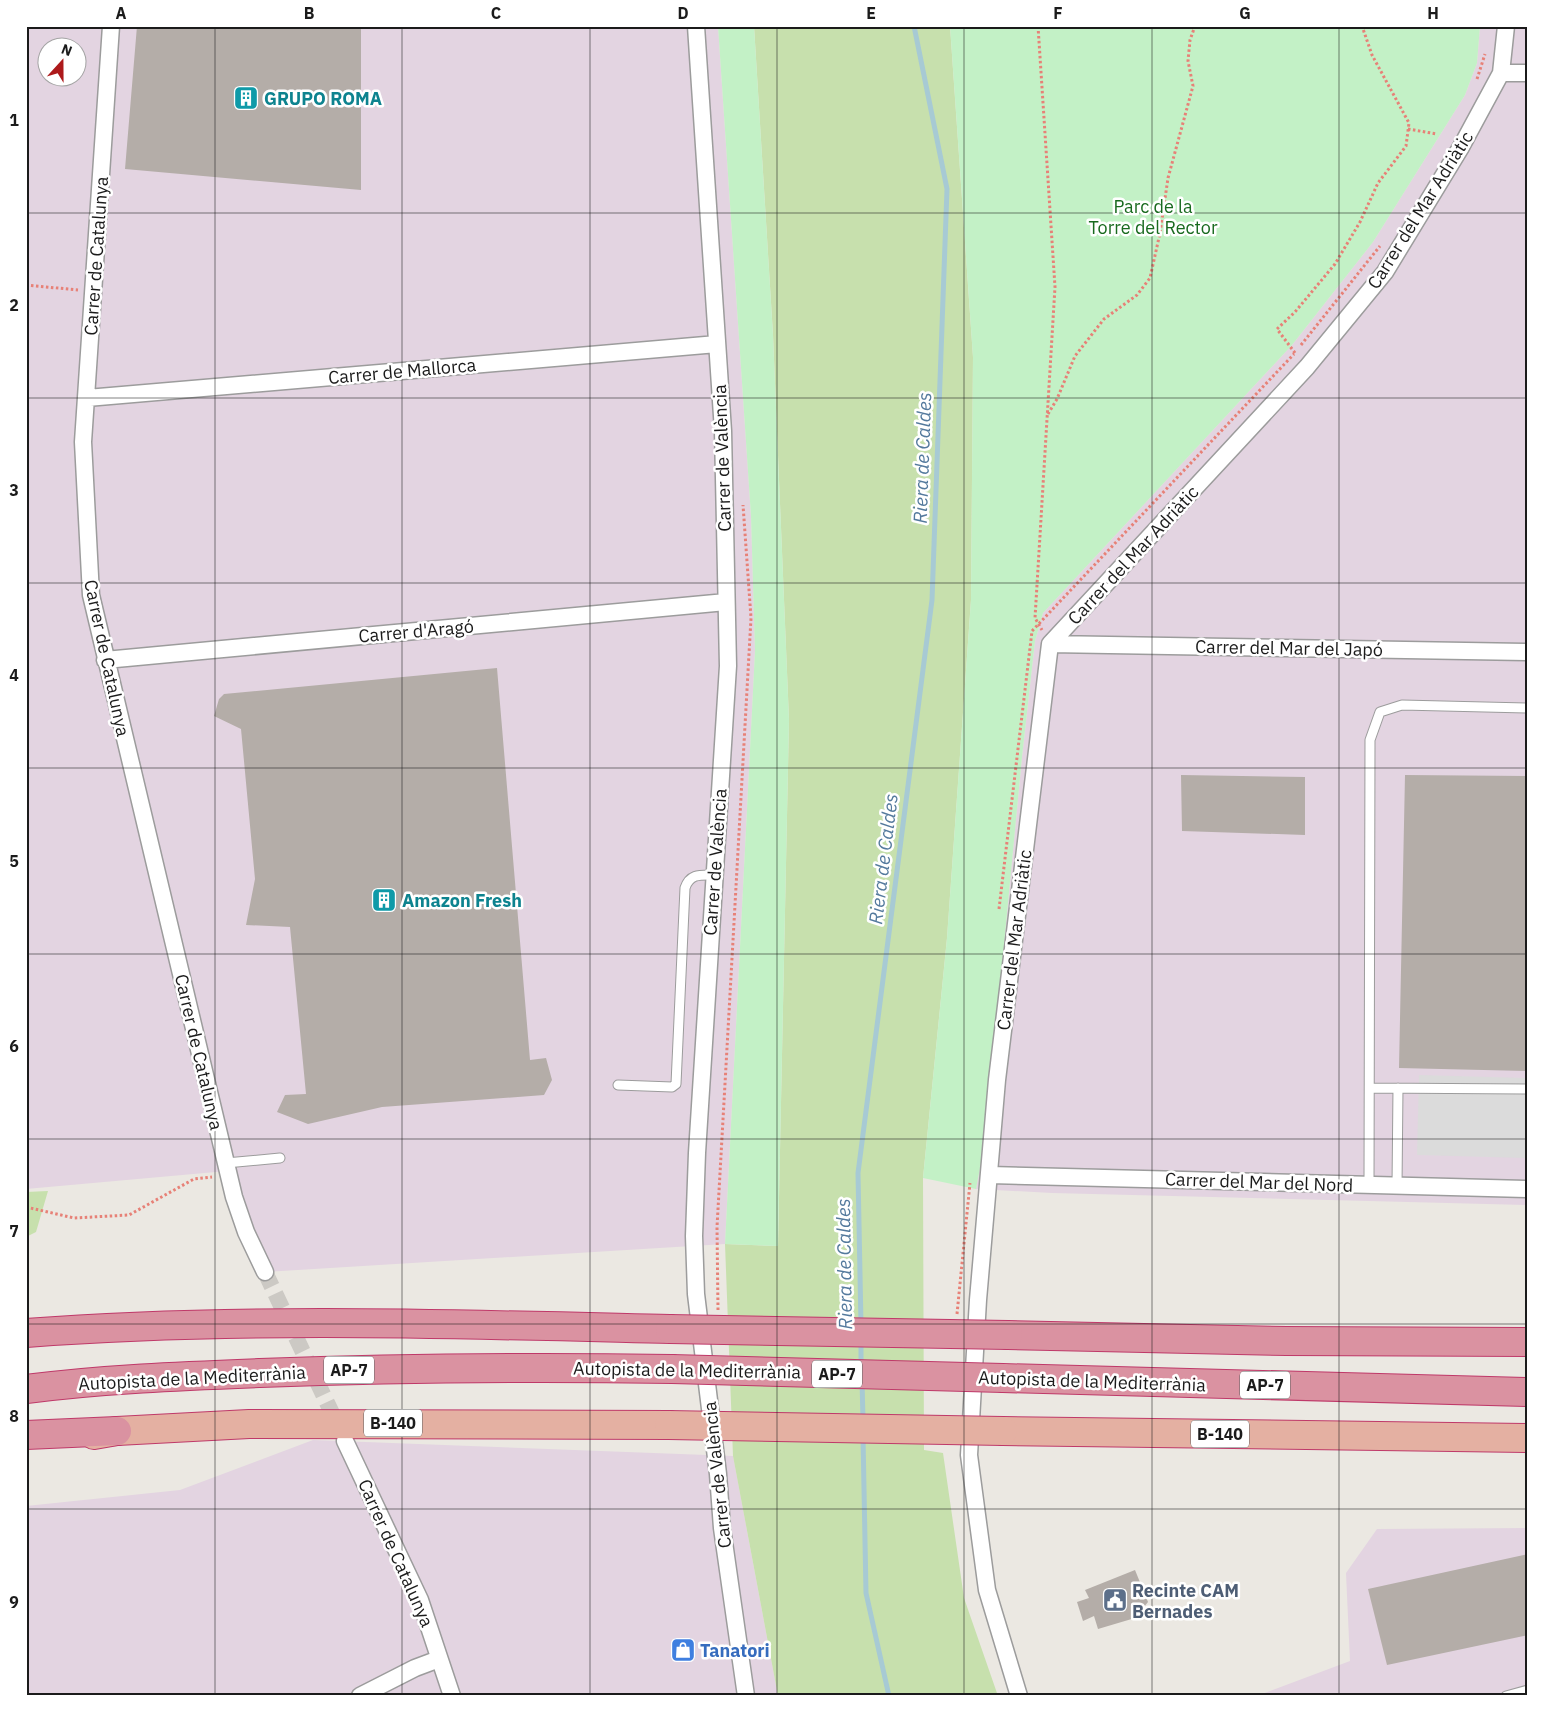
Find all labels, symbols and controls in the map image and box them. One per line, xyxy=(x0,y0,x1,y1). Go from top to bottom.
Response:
text: A xyxy=(116,3,127,23)
text: B xyxy=(304,3,315,23)
text: C xyxy=(491,3,501,23)
text: D xyxy=(677,3,689,23)
text: E xyxy=(866,3,876,23)
text: F xyxy=(1053,3,1063,23)
text: G xyxy=(1239,3,1251,23)
text: H xyxy=(1427,3,1439,23)
north arrow xyxy=(38,38,88,88)
text: N xyxy=(59,40,75,60)
building icon: GRUPO ROMA xyxy=(233,85,259,111)
place label: GRUPO ROMA xyxy=(264,87,382,110)
text: 1 xyxy=(9,110,19,130)
street label: Carrer del Mar Adriàtic xyxy=(1362,127,1478,293)
street label: Carrer de Catalunya xyxy=(79,175,113,336)
park label: Parc de la Torre del Rector xyxy=(1088,195,1218,239)
text: 2 xyxy=(9,295,19,315)
street label: Carrer de Mallorca xyxy=(327,353,477,389)
street label: Carrer de València xyxy=(708,384,736,532)
water label: Riera de Caldes xyxy=(908,392,936,524)
text: 3 xyxy=(9,480,19,500)
street label: Carrer del Mar Adriàtic xyxy=(1063,481,1203,629)
street label: Carrer de Catalunya xyxy=(79,578,135,739)
street label: Carrer d'Aragó xyxy=(357,615,475,647)
street label: Carrer del Mar del Japó xyxy=(1195,635,1383,661)
text: 4 xyxy=(9,665,19,685)
street label: Carrer de València xyxy=(698,787,732,936)
water label: Riera de Caldes xyxy=(863,792,903,926)
street label: Carrer del Mar Adriàtic xyxy=(992,848,1036,1032)
text: 5 xyxy=(9,851,19,871)
building icon: Amazon Fresh xyxy=(371,887,397,913)
place label: Amazon Fresh xyxy=(402,889,522,912)
street label: Carrer de Catalunya xyxy=(170,972,228,1133)
text: 6 xyxy=(9,1036,19,1056)
street label: Carrer del Mar del Nord xyxy=(1164,1167,1354,1197)
water label: Riera de Caldes xyxy=(831,1198,857,1330)
text: 7 xyxy=(9,1221,19,1241)
road number: AP-7 xyxy=(324,1356,374,1384)
street label: Autopista de la Mediterrània xyxy=(573,1357,801,1383)
road number: AP-7 xyxy=(812,1360,862,1388)
street label: Autopista de la Mediterrània xyxy=(78,1361,307,1395)
street label: Autopista de la Mediterrània xyxy=(978,1366,1207,1396)
road number: AP-7 xyxy=(1240,1372,1290,1398)
street label: Carrer de València xyxy=(698,1400,736,1550)
text: 8 xyxy=(9,1406,19,1426)
road number: B-140 xyxy=(364,1410,422,1436)
road number: B-140 xyxy=(1191,1420,1249,1448)
street label: Carrer de Catalunya xyxy=(353,1475,439,1631)
place label: Recinte CAM Bernades xyxy=(1132,1579,1239,1623)
public building icon: Recinte CAM Bernades xyxy=(1102,1587,1128,1613)
text: 9 xyxy=(9,1592,19,1612)
shop icon: Tanatori xyxy=(670,1637,696,1663)
place label: Tanatori xyxy=(700,1639,770,1662)

